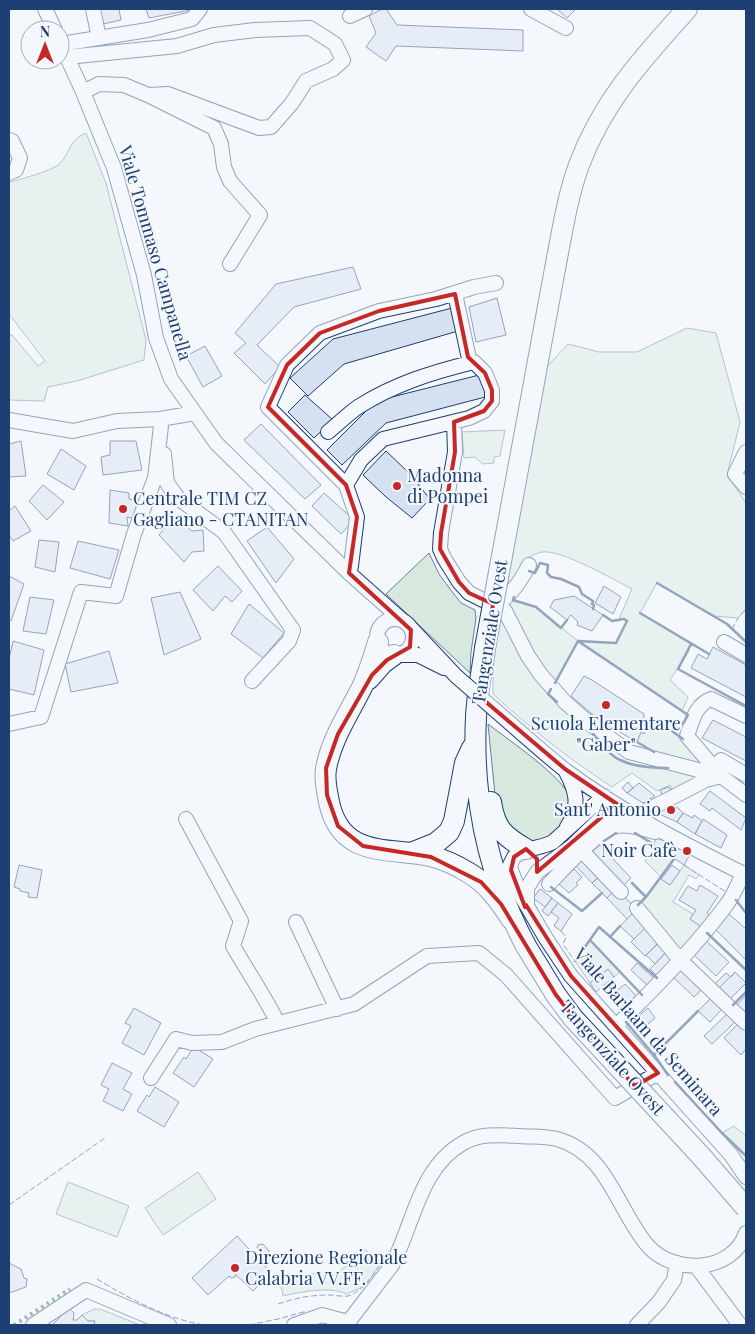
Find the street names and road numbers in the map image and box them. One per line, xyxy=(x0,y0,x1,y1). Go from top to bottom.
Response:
street label: Viale Tommaso Campanella xyxy=(113,141,198,363)
street label: Tangenziale Ovest xyxy=(466,557,512,706)
street label: Viale Barlaam da Seminara xyxy=(568,941,729,1121)
street label: Tangenziale Ovest xyxy=(555,995,671,1120)

